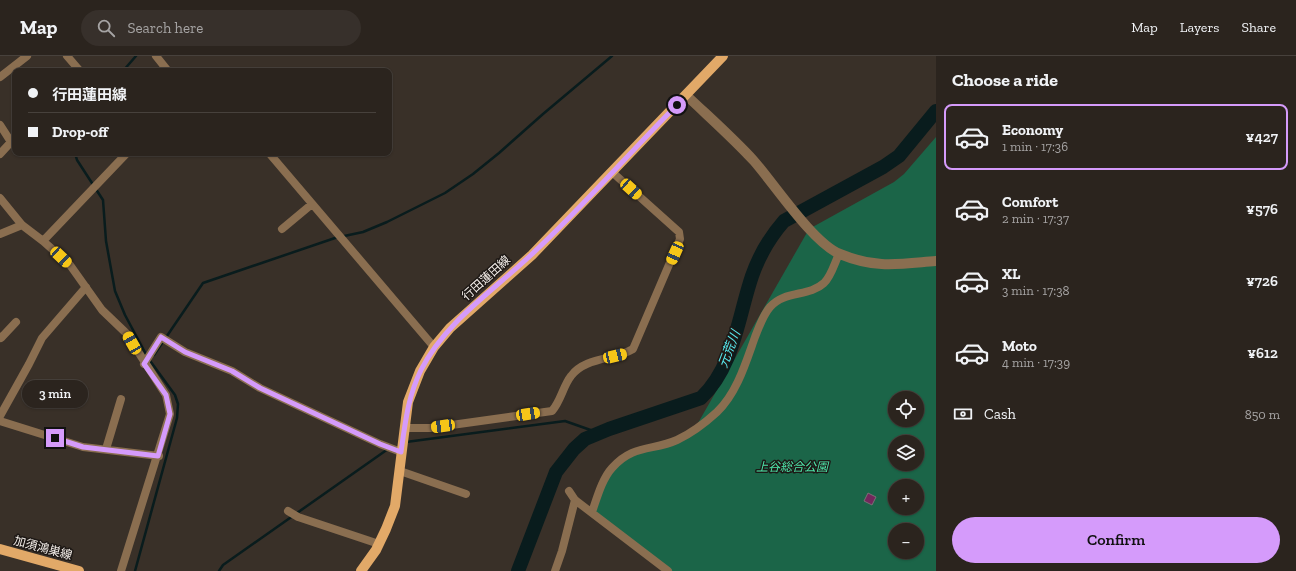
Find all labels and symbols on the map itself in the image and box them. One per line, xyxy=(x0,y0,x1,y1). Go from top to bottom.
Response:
route start xyxy=(668,96,686,114)
car xyxy=(618,177,644,201)
car xyxy=(665,240,685,266)
car xyxy=(48,244,74,270)
street label: 行田蓮田線 xyxy=(459,253,513,303)
water label: 元荒川 xyxy=(715,326,744,370)
car xyxy=(121,330,143,356)
car xyxy=(602,347,628,365)
callout: 3 min xyxy=(22,380,88,408)
car xyxy=(515,406,541,422)
car xyxy=(430,418,456,434)
route end xyxy=(46,429,64,447)
park label: 上谷総合公園 xyxy=(756,460,830,474)
street label: 加須鴻巣線 xyxy=(12,533,74,563)

